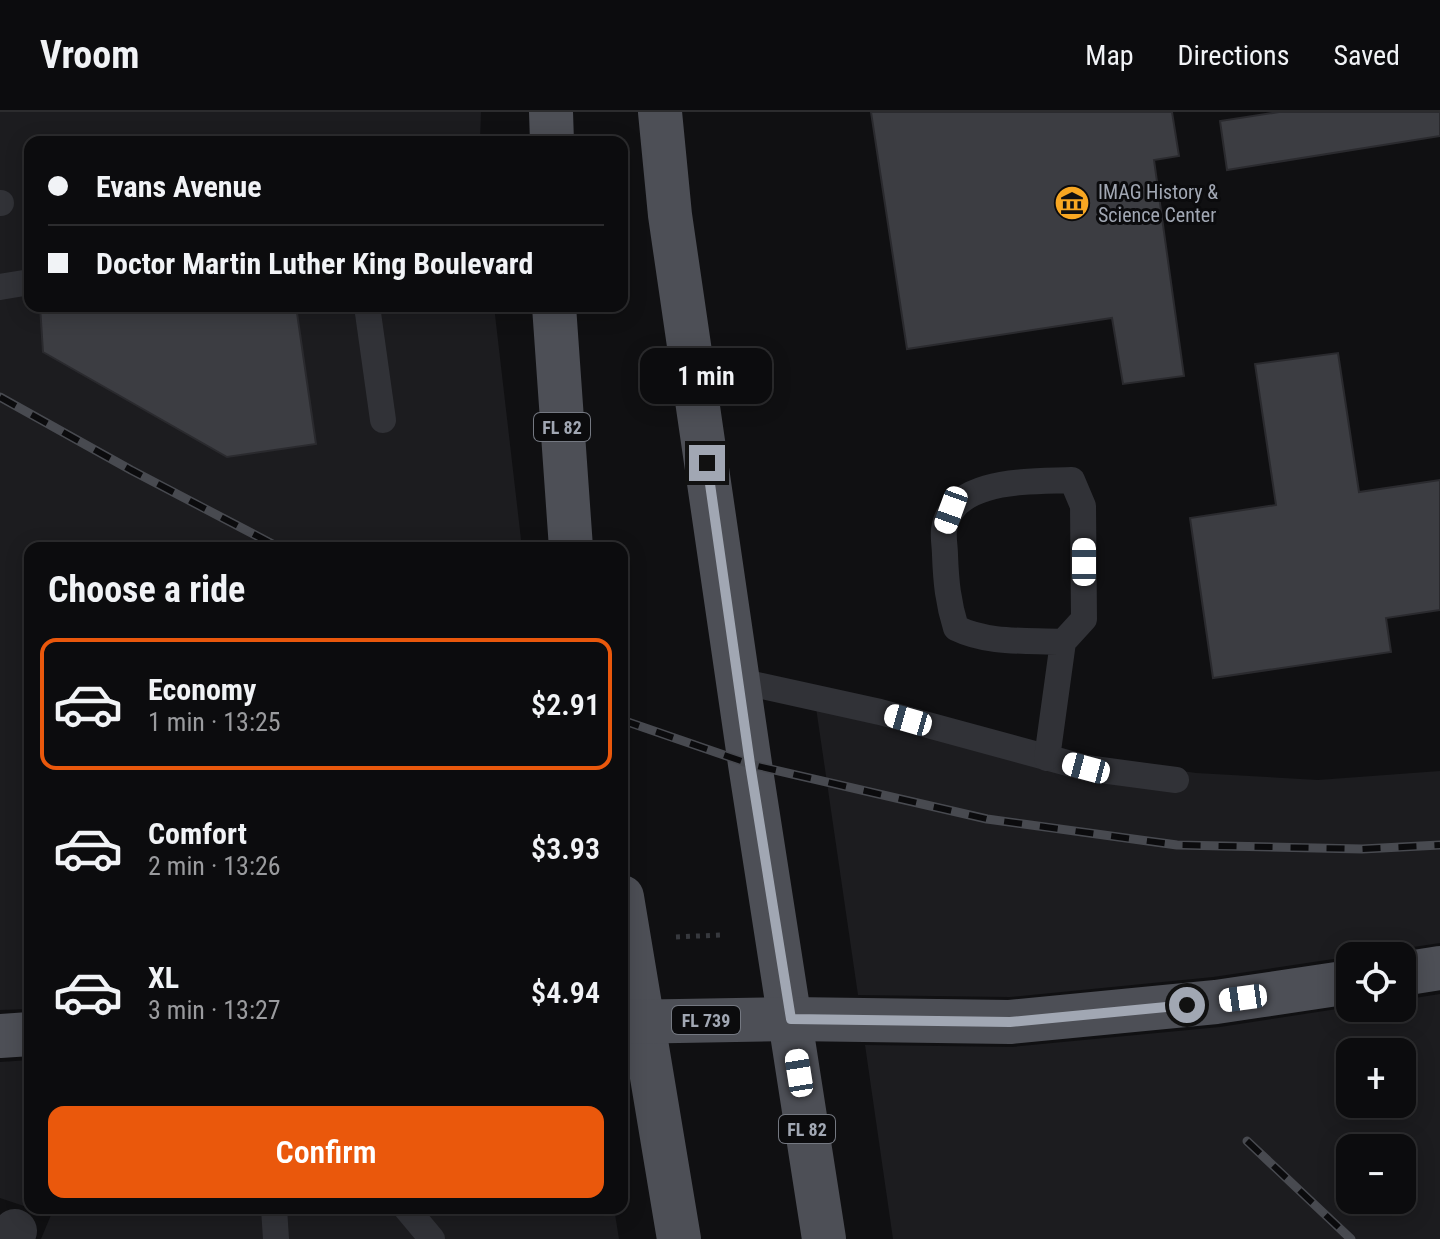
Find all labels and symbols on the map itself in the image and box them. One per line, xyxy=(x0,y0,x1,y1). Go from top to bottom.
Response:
place label: IMAG History & Science Center xyxy=(1098,180,1218,227)
museum icon: IMAG History & Science Center xyxy=(1053,184,1091,222)
callout: 1 min xyxy=(641,347,773,403)
road number: FL 82 xyxy=(534,413,590,441)
route end xyxy=(689,445,725,481)
car xyxy=(932,483,970,537)
car xyxy=(1072,538,1096,586)
car xyxy=(882,702,934,738)
car xyxy=(1060,750,1112,786)
car xyxy=(1218,983,1268,1013)
route start xyxy=(1169,987,1205,1023)
road number: FL 739 xyxy=(672,1006,740,1034)
car xyxy=(783,1047,815,1099)
road number: FL 82 xyxy=(779,1115,835,1143)

